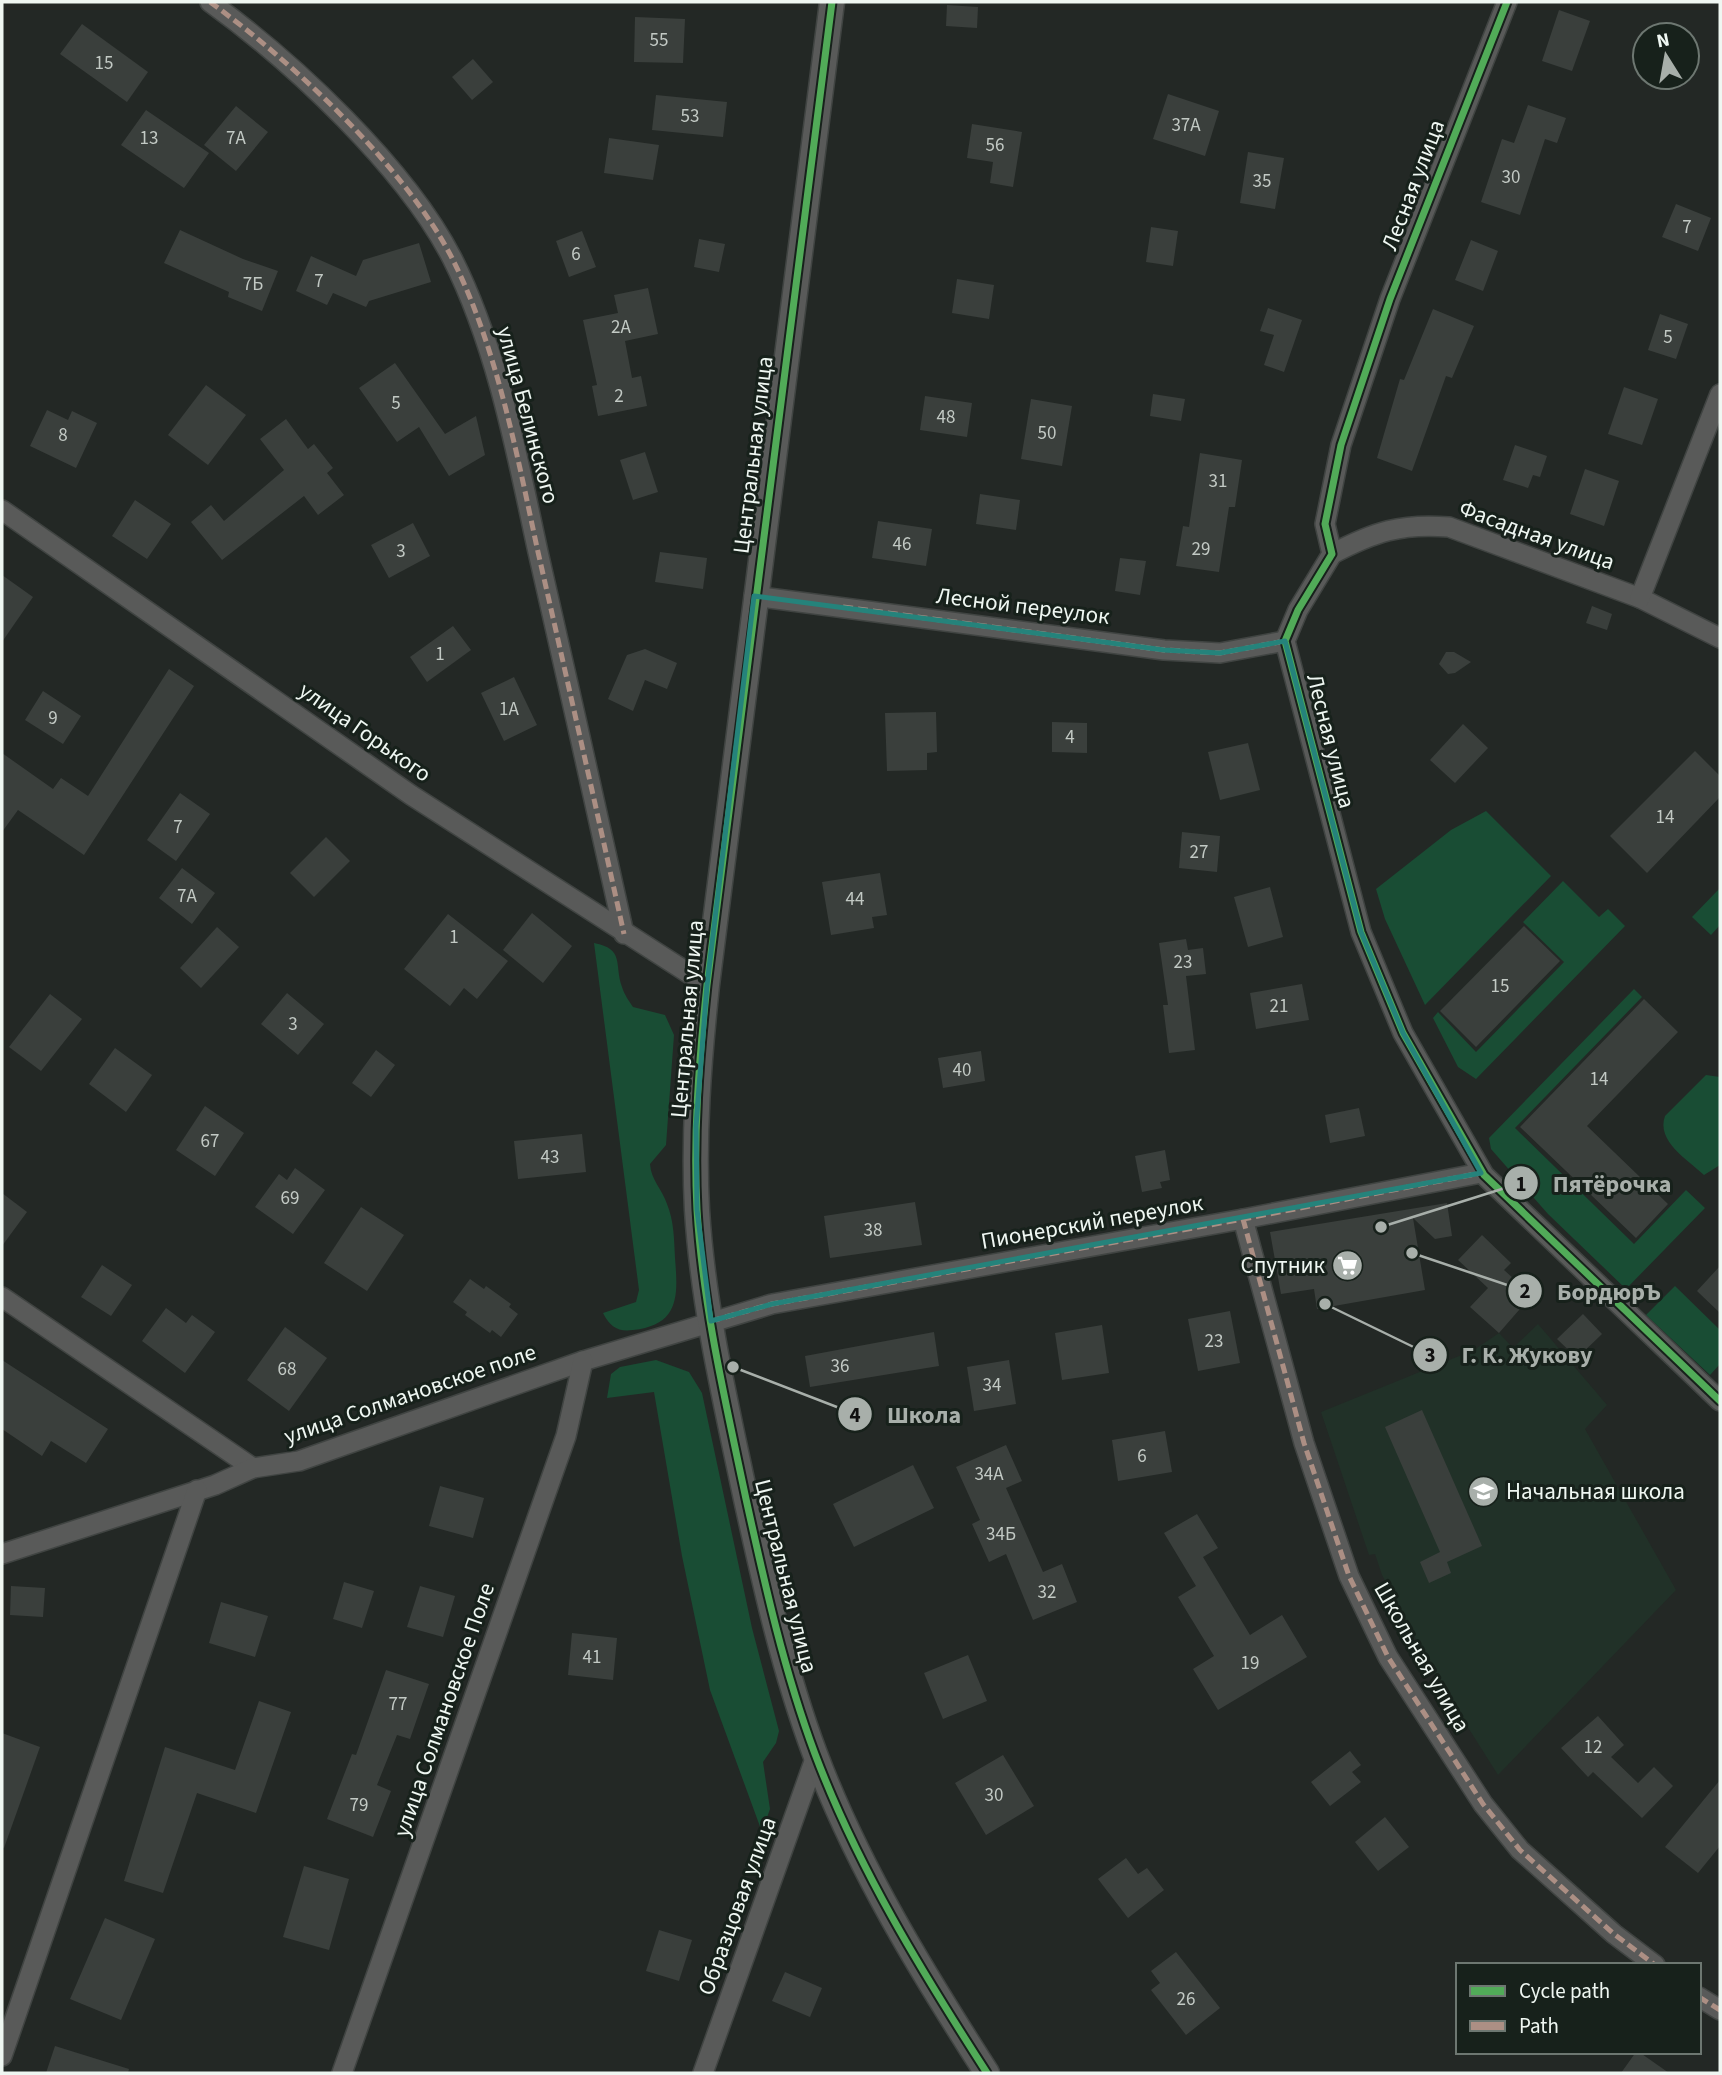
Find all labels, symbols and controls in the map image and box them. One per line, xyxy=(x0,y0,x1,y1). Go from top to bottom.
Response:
north arrow xyxy=(1631,21,1701,91)
text: N xyxy=(1654,26,1672,55)
house number: 55 xyxy=(650,27,668,54)
house number: 15 xyxy=(95,50,113,77)
house number: 53 xyxy=(681,103,699,130)
house number: 37А xyxy=(1171,112,1201,139)
street label: Лесная улица xyxy=(1373,115,1453,255)
house number: 13 xyxy=(140,125,158,152)
house number: 7А xyxy=(226,125,247,152)
house number: 56 xyxy=(986,132,1004,159)
house number: 30 xyxy=(1502,164,1520,191)
house number: 35 xyxy=(1253,168,1271,195)
house number: 7 xyxy=(1682,214,1692,241)
house number: 6 xyxy=(571,241,581,268)
house number: 7 xyxy=(314,268,324,295)
house number: 7Б xyxy=(243,271,263,298)
house number: 2А xyxy=(611,314,632,341)
street label: улица Белинского xyxy=(488,323,568,507)
house number: 5 xyxy=(1663,324,1673,351)
street label: Центральная улица xyxy=(725,354,781,556)
house number: 2 xyxy=(614,383,624,410)
house number: 5 xyxy=(391,390,401,417)
house number: 48 xyxy=(937,404,955,431)
house number: 50 xyxy=(1038,420,1056,447)
house number: 8 xyxy=(58,422,68,449)
house number: 31 xyxy=(1209,468,1227,495)
street label: Фасадная улица xyxy=(1455,492,1619,578)
house number: 46 xyxy=(893,531,911,558)
house number: 29 xyxy=(1192,536,1210,563)
house number: 3 xyxy=(396,538,406,565)
street label: Лесной переулок xyxy=(934,579,1112,633)
house number: 1 xyxy=(435,641,445,668)
street label: Лесная улица xyxy=(1298,670,1364,812)
street label: улица Горького xyxy=(292,674,438,790)
house number: 1А xyxy=(499,696,520,723)
house number: 9 xyxy=(48,705,58,732)
house number: 4 xyxy=(1065,724,1075,751)
house number: 14 xyxy=(1656,804,1674,831)
house number: 7 xyxy=(173,814,183,841)
house number: 27 xyxy=(1190,839,1208,866)
house number: 7А xyxy=(177,883,198,910)
house number: 44 xyxy=(846,886,864,913)
street label: Центральная улица xyxy=(662,919,712,1119)
house number: 1 xyxy=(449,924,459,951)
house number: 23 xyxy=(1174,949,1192,976)
house number: 15 xyxy=(1491,973,1509,1000)
house number: 21 xyxy=(1270,993,1288,1020)
house number: 3 xyxy=(288,1011,298,1038)
house number: 40 xyxy=(953,1057,971,1084)
house number: 14 xyxy=(1590,1066,1608,1093)
house number: 67 xyxy=(201,1128,219,1155)
house number: 43 xyxy=(541,1144,559,1171)
callout: Пятёрочка xyxy=(1503,1161,1685,1206)
text: Пятёрочка xyxy=(1553,1167,1671,1202)
text: 1 xyxy=(1515,1169,1527,1199)
house number: 69 xyxy=(281,1185,299,1212)
street label: Пионерский переулок xyxy=(978,1186,1206,1258)
house number: 38 xyxy=(864,1217,882,1244)
supermarket icon: Спутник xyxy=(1331,1248,1365,1282)
place label: Спутник xyxy=(1241,1249,1326,1282)
callout: БордюрЪ xyxy=(1508,1269,1675,1314)
text: БордюрЪ xyxy=(1557,1275,1661,1310)
text: 2 xyxy=(1519,1276,1531,1306)
house number: 23 xyxy=(1205,1328,1223,1355)
callout: Г. К. Жукову xyxy=(1412,1332,1606,1377)
street label: улица Солмановское поле xyxy=(279,1335,541,1453)
text: Г. К. Жукову xyxy=(1462,1338,1593,1373)
text: 3 xyxy=(1424,1340,1436,1370)
house number: 36 xyxy=(831,1353,849,1380)
house number: 68 xyxy=(278,1356,296,1383)
house number: 34 xyxy=(983,1372,1001,1399)
callout: Школа xyxy=(838,1392,975,1437)
text: Школа xyxy=(887,1398,961,1433)
text: 4 xyxy=(849,1400,861,1430)
house number: 6 xyxy=(1137,1443,1147,1470)
house number: 34А xyxy=(974,1461,1004,1488)
school or university icon: Начальная школа xyxy=(1466,1474,1500,1508)
place label: Начальная школа xyxy=(1506,1475,1685,1508)
street label: Центральная улица xyxy=(746,1476,826,1676)
house number: 34Б xyxy=(986,1521,1016,1548)
street label: Школьная улица xyxy=(1366,1576,1478,1738)
street label: улица Солмановское Поле xyxy=(385,1578,503,1842)
house number: 32 xyxy=(1038,1579,1056,1606)
house number: 41 xyxy=(583,1644,601,1671)
house number: 19 xyxy=(1241,1650,1259,1677)
house number: 77 xyxy=(389,1691,407,1718)
house number: 12 xyxy=(1584,1734,1602,1761)
house number: 30 xyxy=(985,1782,1003,1809)
house number: 79 xyxy=(350,1792,368,1819)
street label: Образцовая улица xyxy=(689,1812,785,2000)
legend xyxy=(1456,1963,1701,2054)
text: Cycle path xyxy=(1519,1976,1610,2006)
house number: 26 xyxy=(1177,1986,1195,2013)
text: Path xyxy=(1519,2011,1559,2041)

